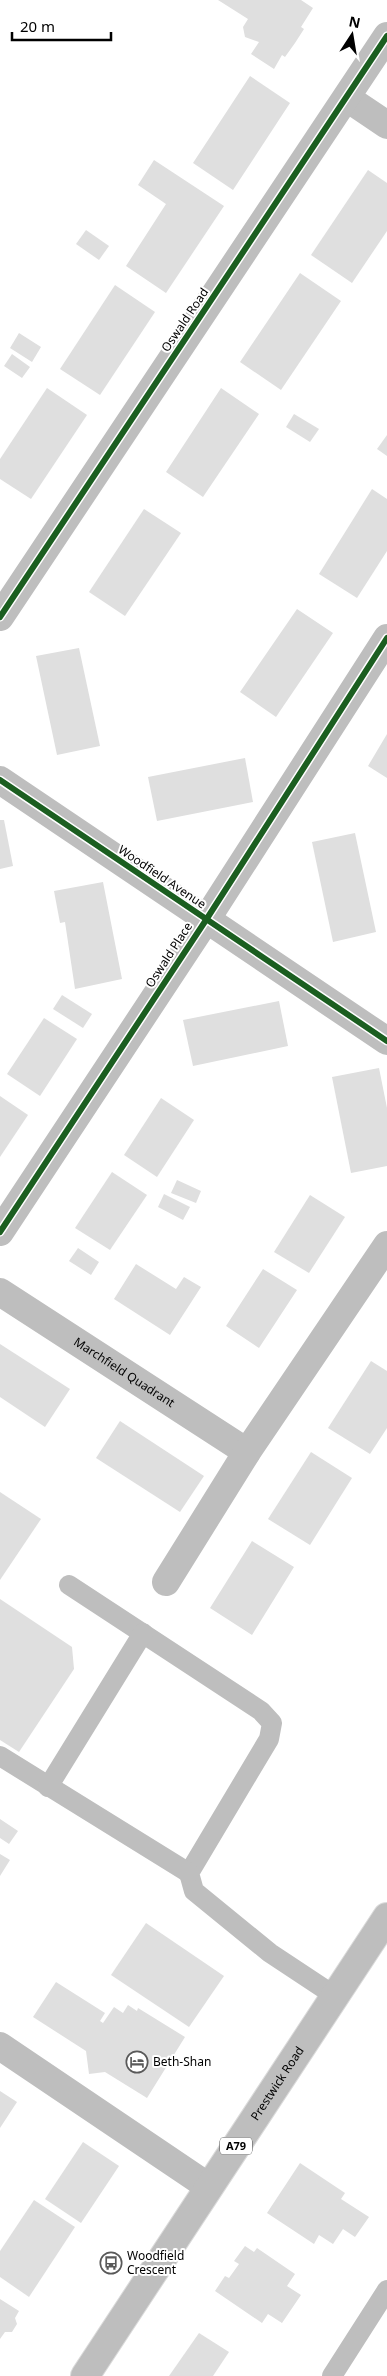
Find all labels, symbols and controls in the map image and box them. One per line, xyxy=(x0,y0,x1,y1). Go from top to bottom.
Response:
scale bar xyxy=(12,10,111,42)
north arrow xyxy=(327,10,377,60)
text: N xyxy=(347,11,362,32)
text: 20 m xyxy=(20,16,55,36)
street label: Oswald Road xyxy=(157,284,212,355)
street label: Woodfield Avenue xyxy=(115,841,210,912)
street label: Oswald Place xyxy=(141,919,196,991)
street label: Marchfield Quadrant xyxy=(71,1333,179,1411)
street label: Prestwick Road xyxy=(246,2043,308,2124)
hotel icon: Beth-Shan xyxy=(125,2050,149,2074)
place label: Beth-Shan xyxy=(153,2053,211,2070)
road number: A79 xyxy=(220,2138,252,2154)
place label: Woodfield Crescent xyxy=(127,2247,184,2278)
bus stop icon: Woodfield Crescent xyxy=(99,2251,123,2275)

